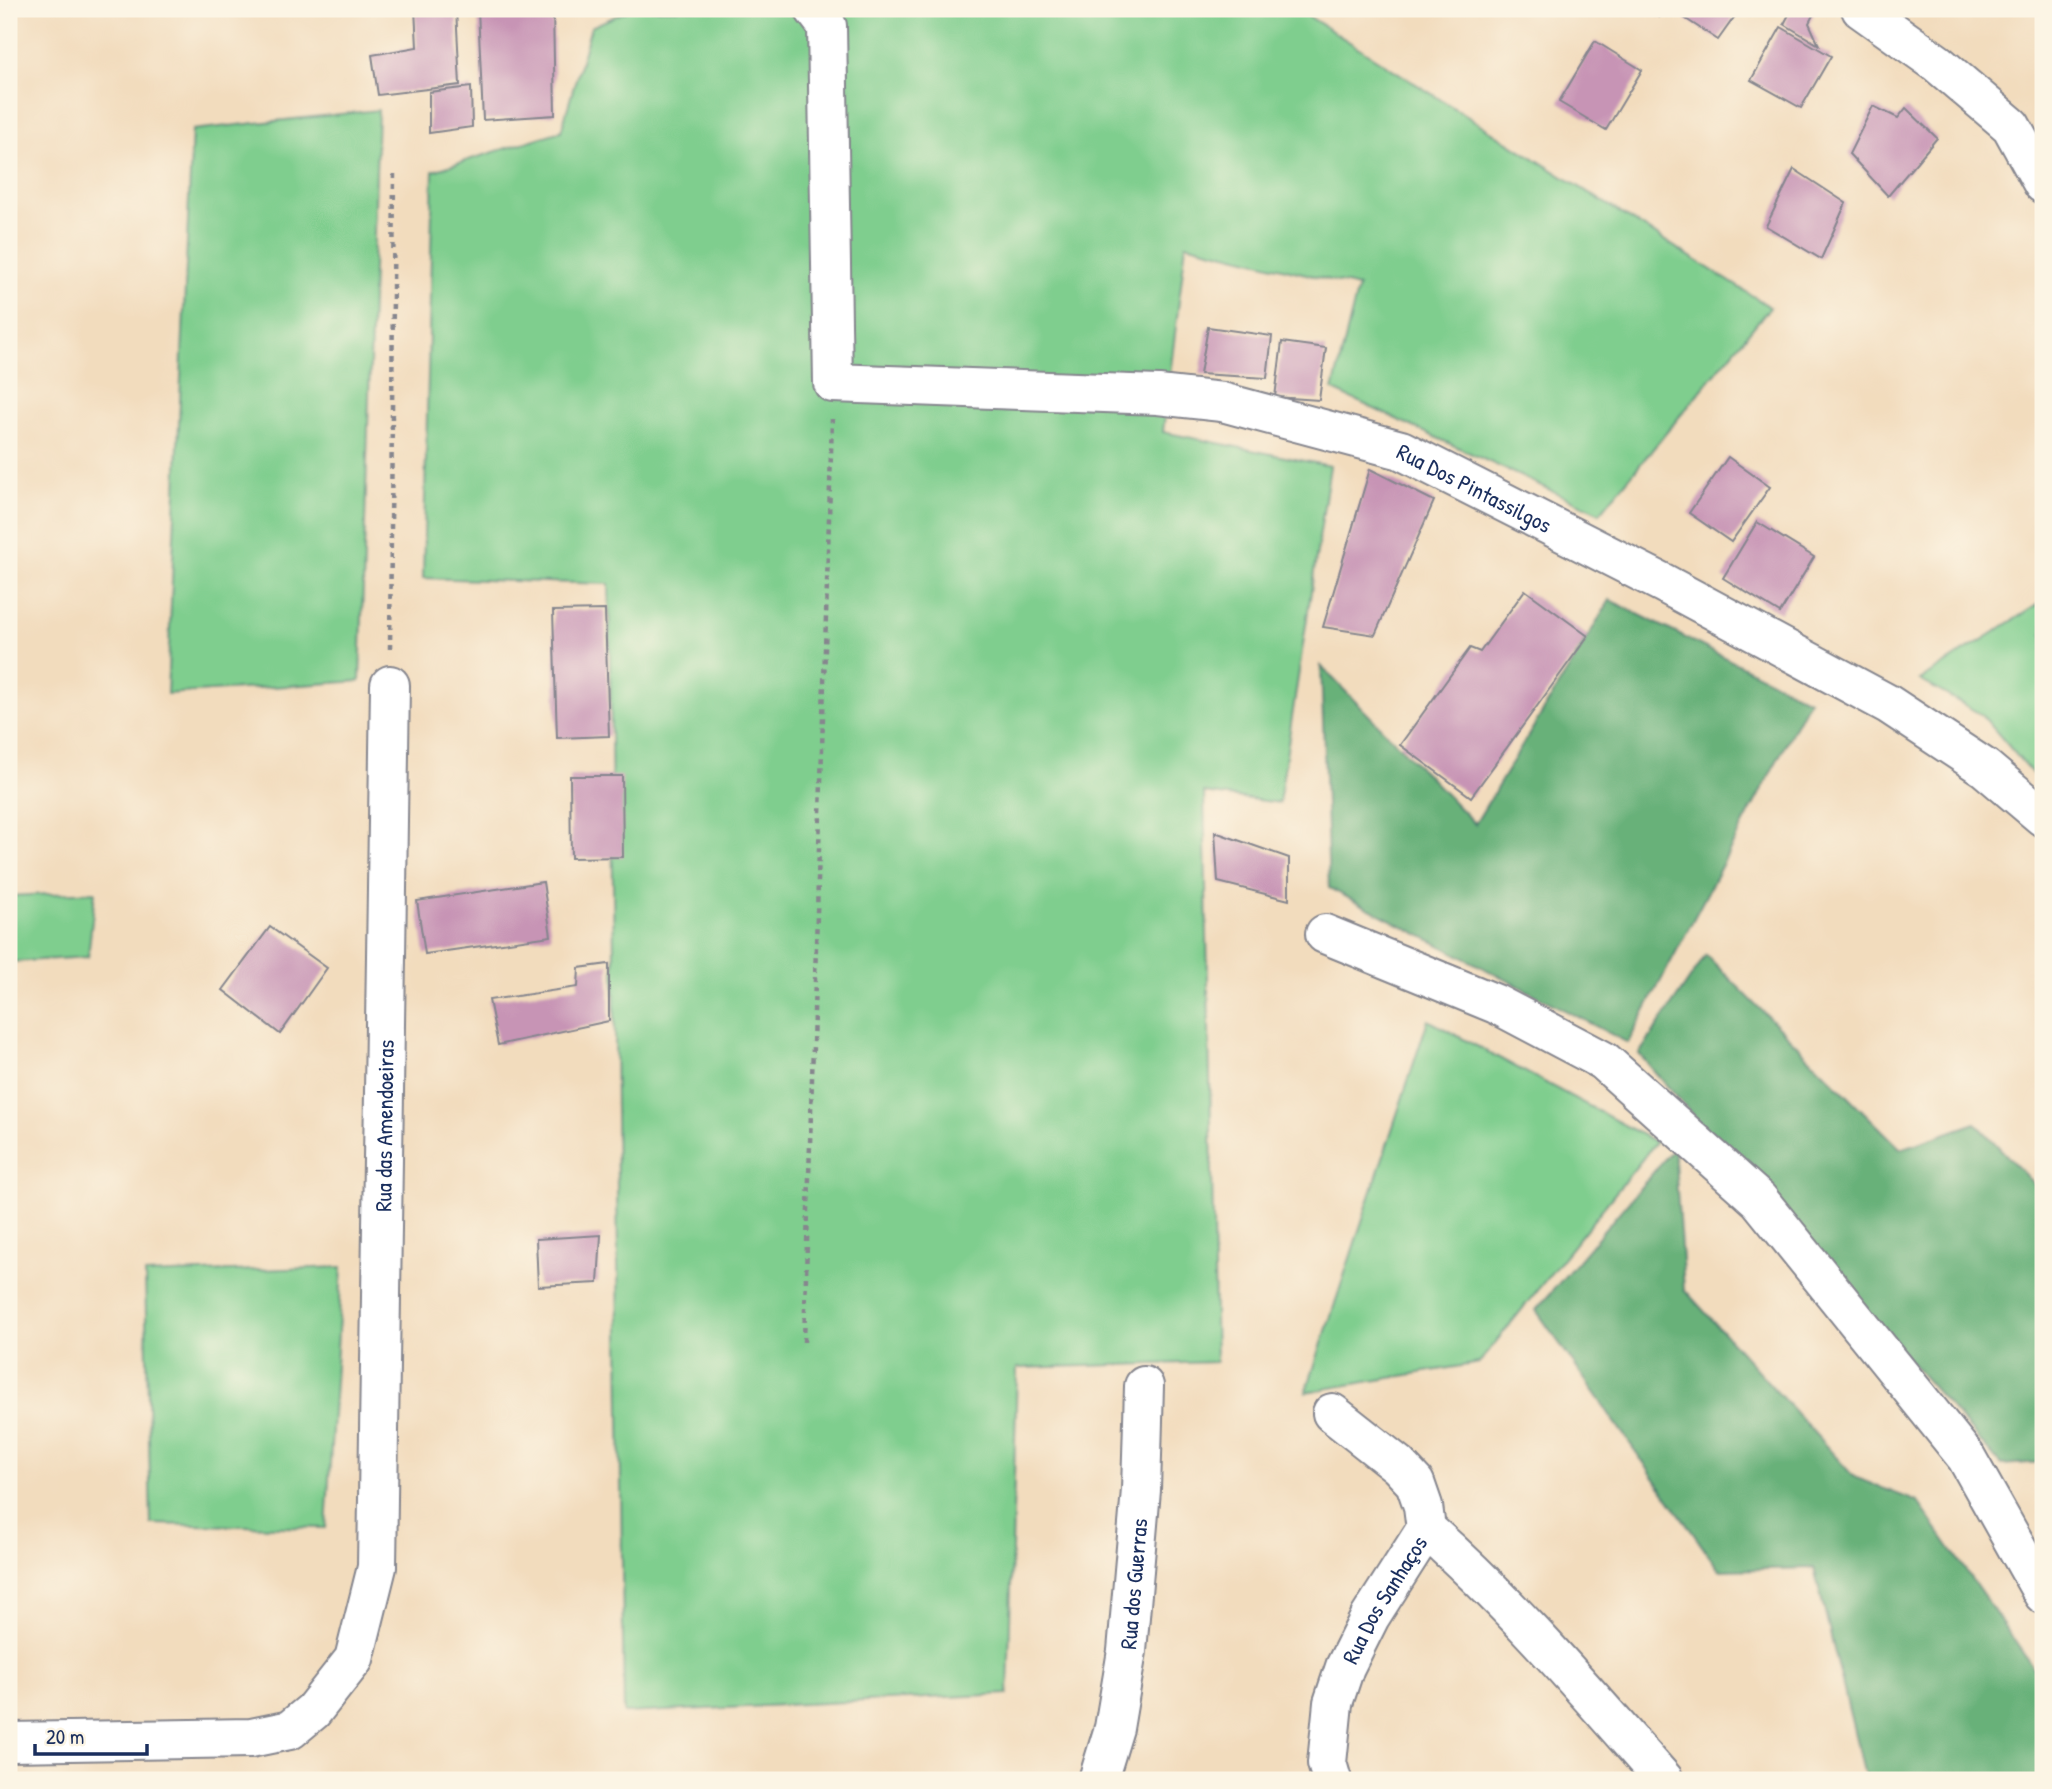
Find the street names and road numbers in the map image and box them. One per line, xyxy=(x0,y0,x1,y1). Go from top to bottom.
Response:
street label: Rua Dos Pintassilgos xyxy=(1392,435,1557,540)
street label: Rua das Amendoeiras xyxy=(367,1039,400,1212)
street label: Rua dos Guerras xyxy=(1112,1517,1154,1651)
street label: Rua Dos Sanhaços xyxy=(1334,1529,1434,1669)

